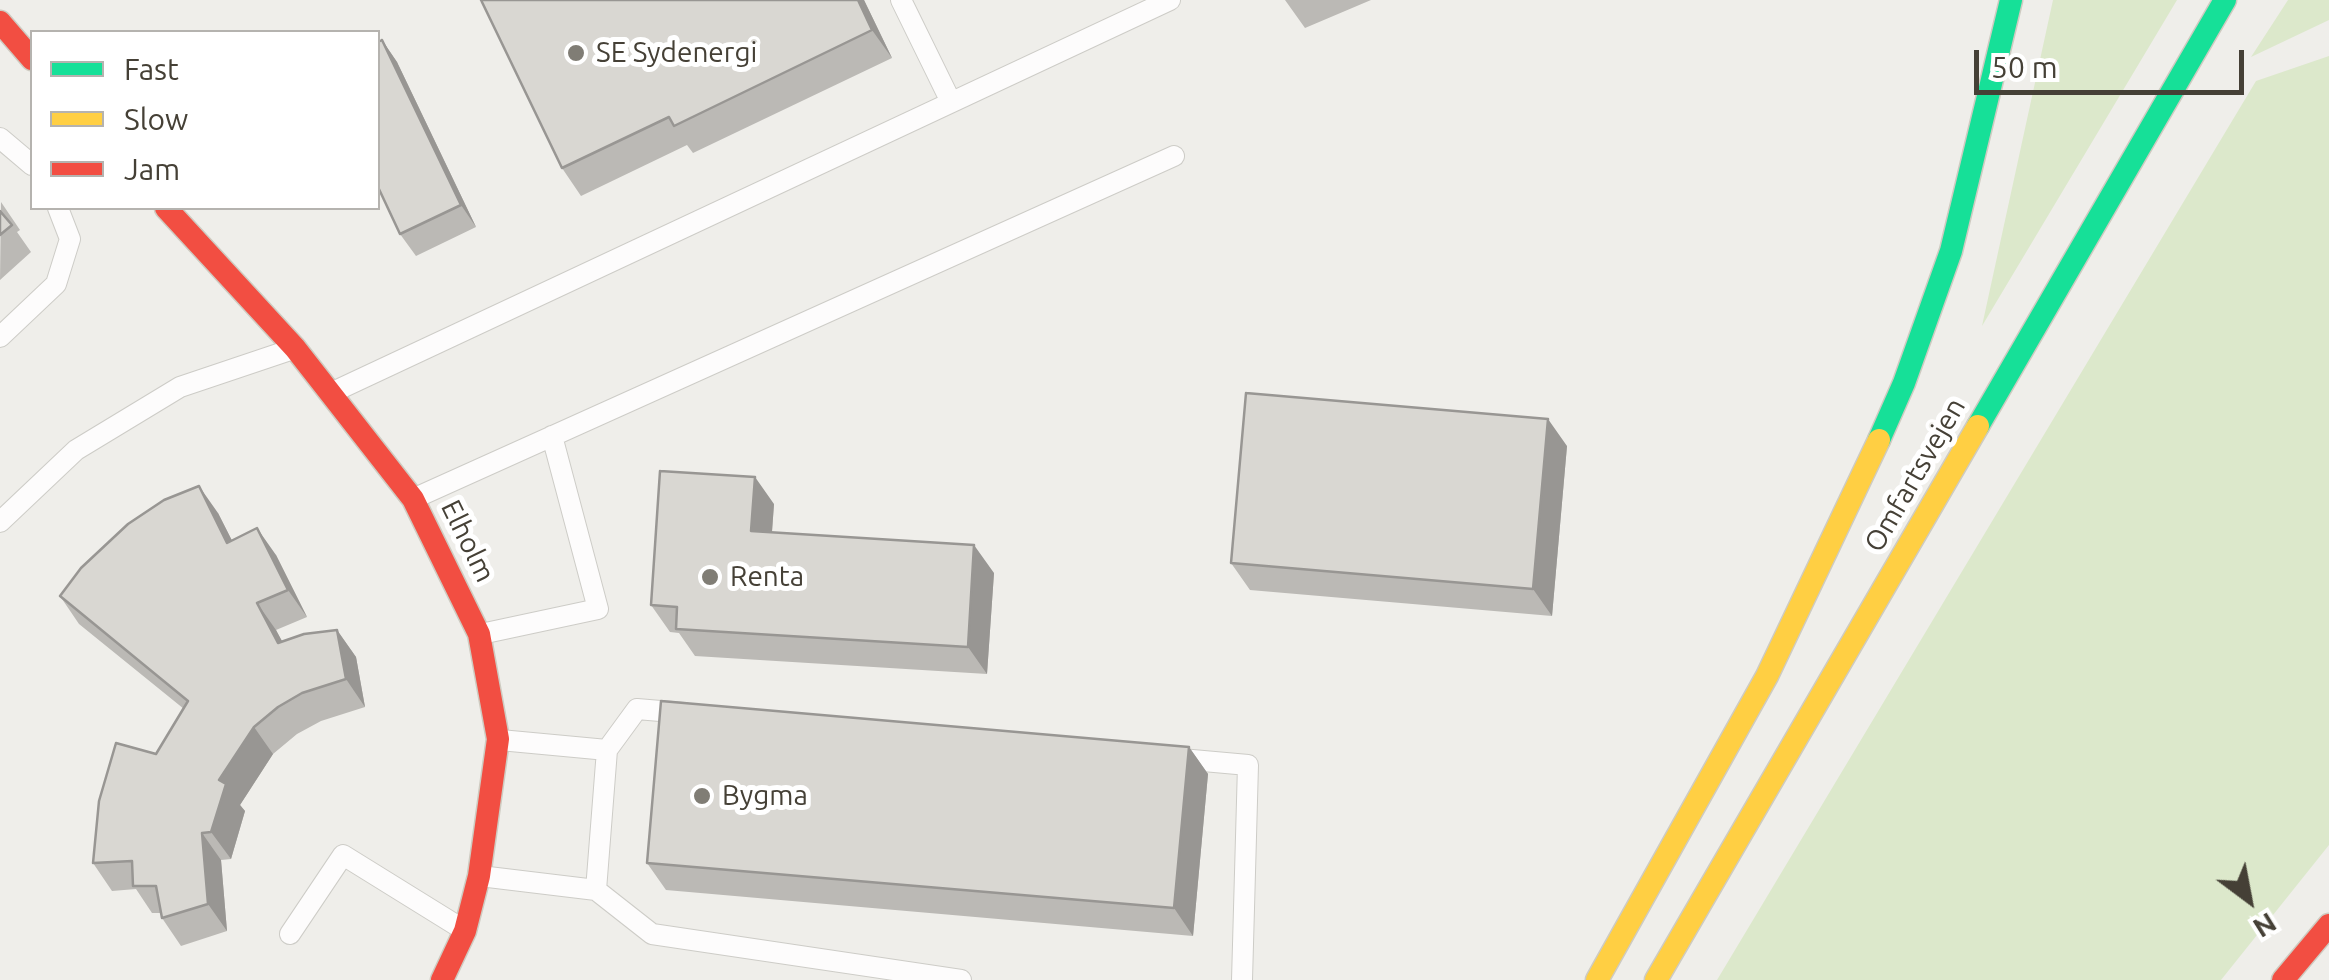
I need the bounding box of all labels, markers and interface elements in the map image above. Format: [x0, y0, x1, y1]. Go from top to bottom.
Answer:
legend [30, 30, 380, 210]
scale bar [1979, 30, 2249, 92]
place label: SE Sydenergi [596, 36, 757, 70]
marker: SE Sydenergi [565, 42, 587, 64]
text: 50 m [1991, 50, 2058, 84]
text: Fast [124, 52, 179, 86]
text: Slow [124, 102, 188, 136]
text: Jam [124, 152, 180, 186]
street label: Omfartsvejen [1857, 392, 1973, 558]
street label: Elholm [434, 495, 502, 587]
place label: Renta [730, 560, 804, 594]
marker: Renta [699, 566, 721, 588]
place label: Bygma [722, 779, 808, 813]
marker: Bygma [691, 785, 713, 807]
north arrow [2199, 850, 2299, 950]
text: N [2248, 907, 2282, 945]

